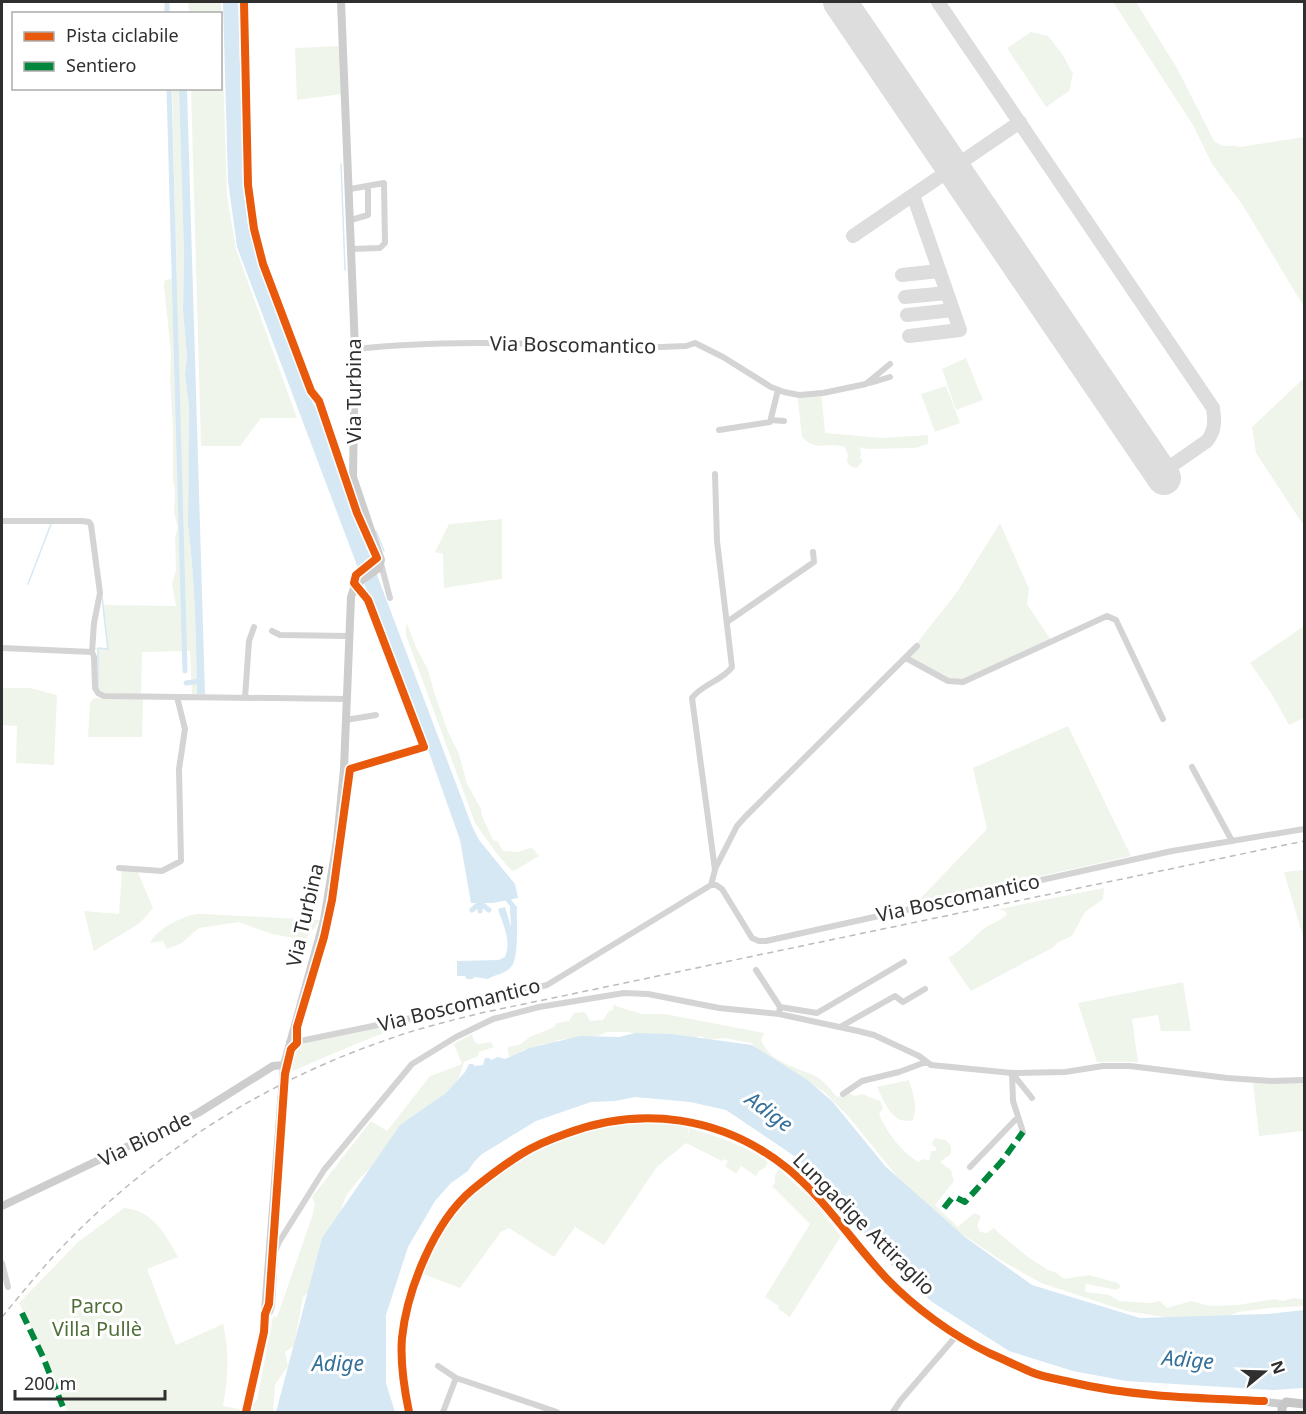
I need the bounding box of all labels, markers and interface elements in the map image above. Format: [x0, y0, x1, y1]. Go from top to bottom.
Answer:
legend [12, 12, 222, 90]
text: Pista ciclabile [66, 23, 179, 47]
text: Sentiero [66, 53, 136, 77]
street label: Via Boscomantico [490, 330, 656, 359]
street label: Via Turbina [340, 338, 367, 444]
street label: Via Turbina [280, 861, 330, 969]
street label: Via Boscomantico [874, 867, 1042, 928]
street label: Via Boscomantico [375, 971, 543, 1038]
water label: Adige [739, 1083, 799, 1138]
street label: Via Bionde [94, 1105, 196, 1173]
street label: Lungadige Attiraglio [787, 1147, 941, 1301]
park label: Parco Villa Pullè [52, 1292, 142, 1342]
north arrow [1234, 1342, 1294, 1402]
water label: Adige [1159, 1343, 1215, 1375]
water label: Adige [310, 1349, 364, 1377]
text: N [1266, 1357, 1291, 1377]
scale bar [15, 1363, 165, 1401]
text: 200 m [24, 1371, 76, 1395]

